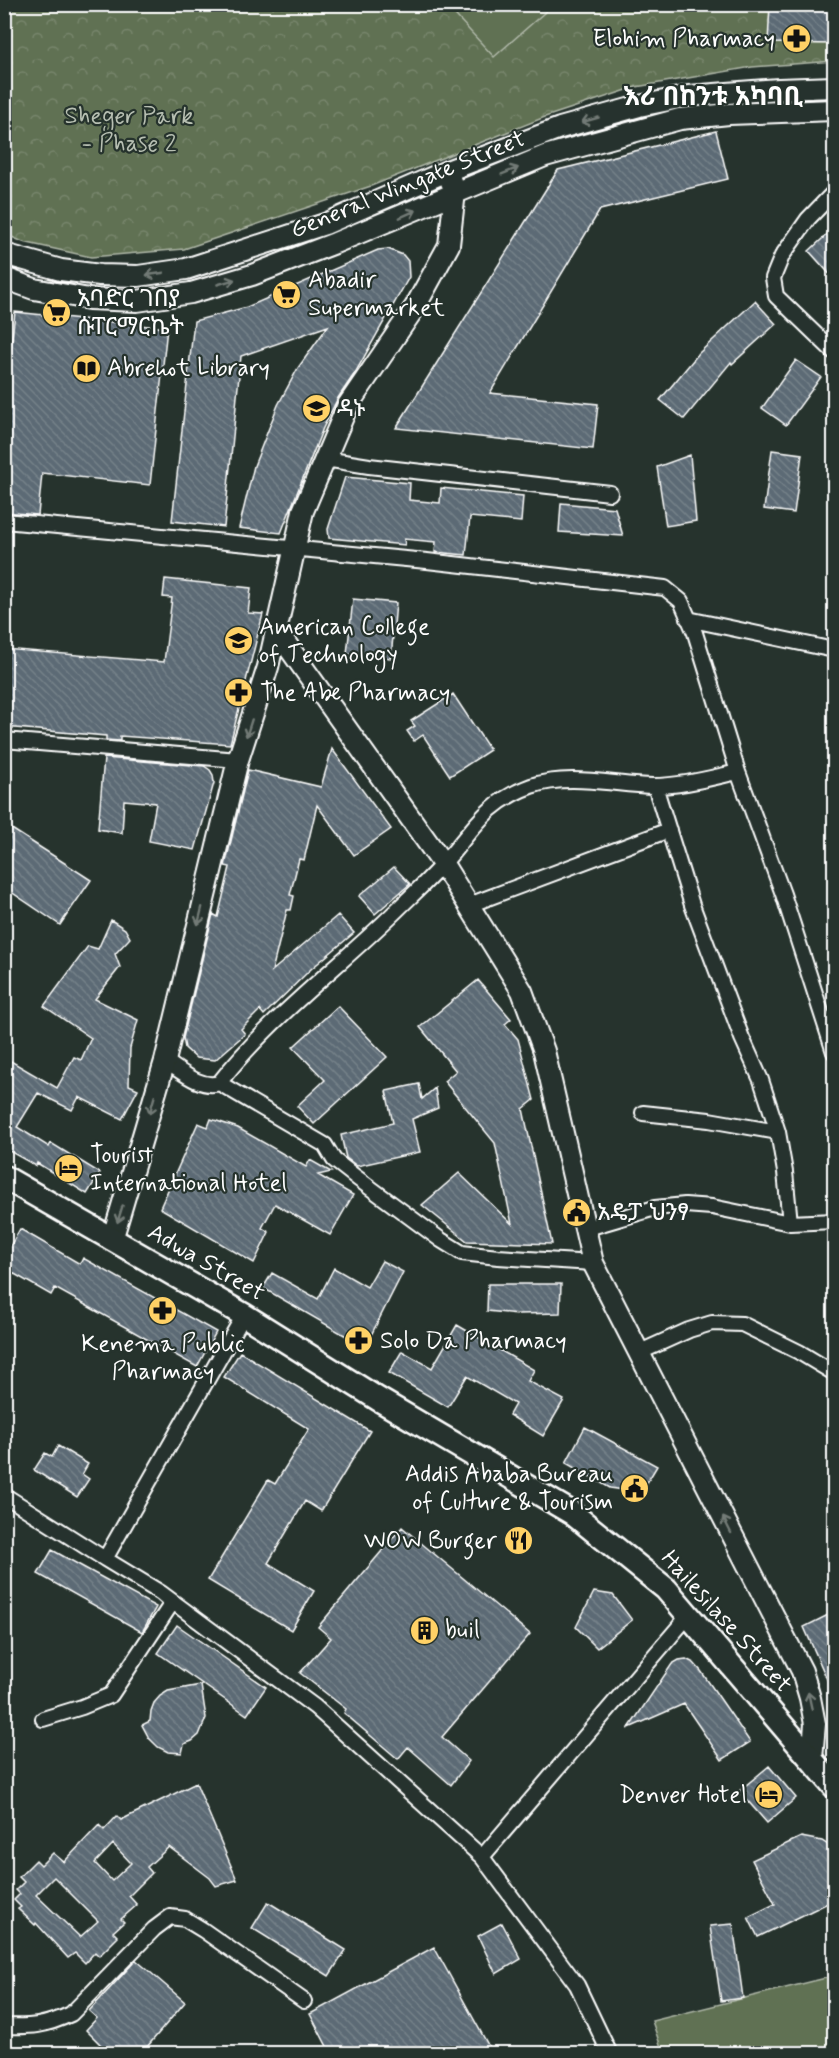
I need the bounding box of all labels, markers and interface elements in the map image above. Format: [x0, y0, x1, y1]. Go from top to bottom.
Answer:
pharmacy icon: Elohim Pharmacy [780, 23, 812, 55]
place label: Elohim Pharmacy [593, 24, 775, 55]
district label: እሪ በከንቱ አካባቢ [623, 81, 803, 115]
park label: Sheger Park - Phase 2 [65, 101, 193, 160]
one-way arrow [581, 115, 600, 126]
street label: General Wingate Street [286, 124, 530, 246]
one-way arrow [500, 165, 519, 176]
one-way arrow [399, 207, 417, 219]
place label: Abadir Supermarket [308, 265, 445, 324]
one-way arrow [145, 268, 165, 279]
one-way arrow [216, 276, 235, 288]
supermarket icon: Abadir Supermarket [271, 278, 303, 310]
place label: አባድር ገበያ ሱፐርማርኬት [77, 284, 185, 343]
supermarket icon: አባድር ገበያ ሱፐርማርኬት [40, 297, 72, 329]
library icon: Abrehot Library [70, 352, 102, 384]
place label: Abrehot Library [107, 353, 270, 384]
school or university icon: ዳኑ [300, 393, 332, 425]
place label: ዳኑ [337, 394, 366, 425]
place label: American College of Technology [259, 612, 430, 673]
school or university icon: American College of Technology [222, 625, 254, 657]
pharmacy icon: The Abe Pharmacy [223, 677, 255, 709]
place label: The Abe Pharmacy [260, 678, 450, 709]
one-way arrow [242, 718, 253, 737]
one-way arrow [193, 907, 205, 926]
one-way arrow [146, 1096, 157, 1115]
place label: Tourist International Hotel [90, 1140, 287, 1199]
hotel icon: Tourist International Hotel [53, 1153, 85, 1185]
public building icon: አዴፓ ህንፃ [560, 1197, 592, 1229]
place label: አዴፓ ህንፃ [597, 1198, 689, 1229]
one-way arrow [114, 1204, 125, 1223]
street label: Adwa Street [142, 1217, 270, 1309]
pharmacy icon: Kenema Public Pharmacy [147, 1295, 179, 1327]
pharmacy icon: Solo Da Pharmacy [343, 1325, 375, 1357]
place label: Solo Da Pharmacy [380, 1326, 567, 1357]
place label: Kenema Public Pharmacy [81, 1329, 245, 1388]
place label: Addis Ababa Bureau of Culture & Tourism [405, 1459, 613, 1518]
public building icon: Addis Ababa Bureau of Culture & Tourism [618, 1472, 650, 1504]
one-way arrow [721, 1517, 732, 1535]
restaurant icon: WOW Burger [502, 1525, 534, 1557]
place label: WOW Burger [364, 1526, 498, 1560]
street label: Hailesilase Street [654, 1544, 798, 1700]
building icon: buil [408, 1614, 440, 1646]
place label: buil [445, 1615, 480, 1646]
one-way arrow [804, 1692, 816, 1711]
hotel icon: Denver Hotel [752, 1779, 784, 1811]
place label: Denver Hotel [619, 1780, 747, 1811]

